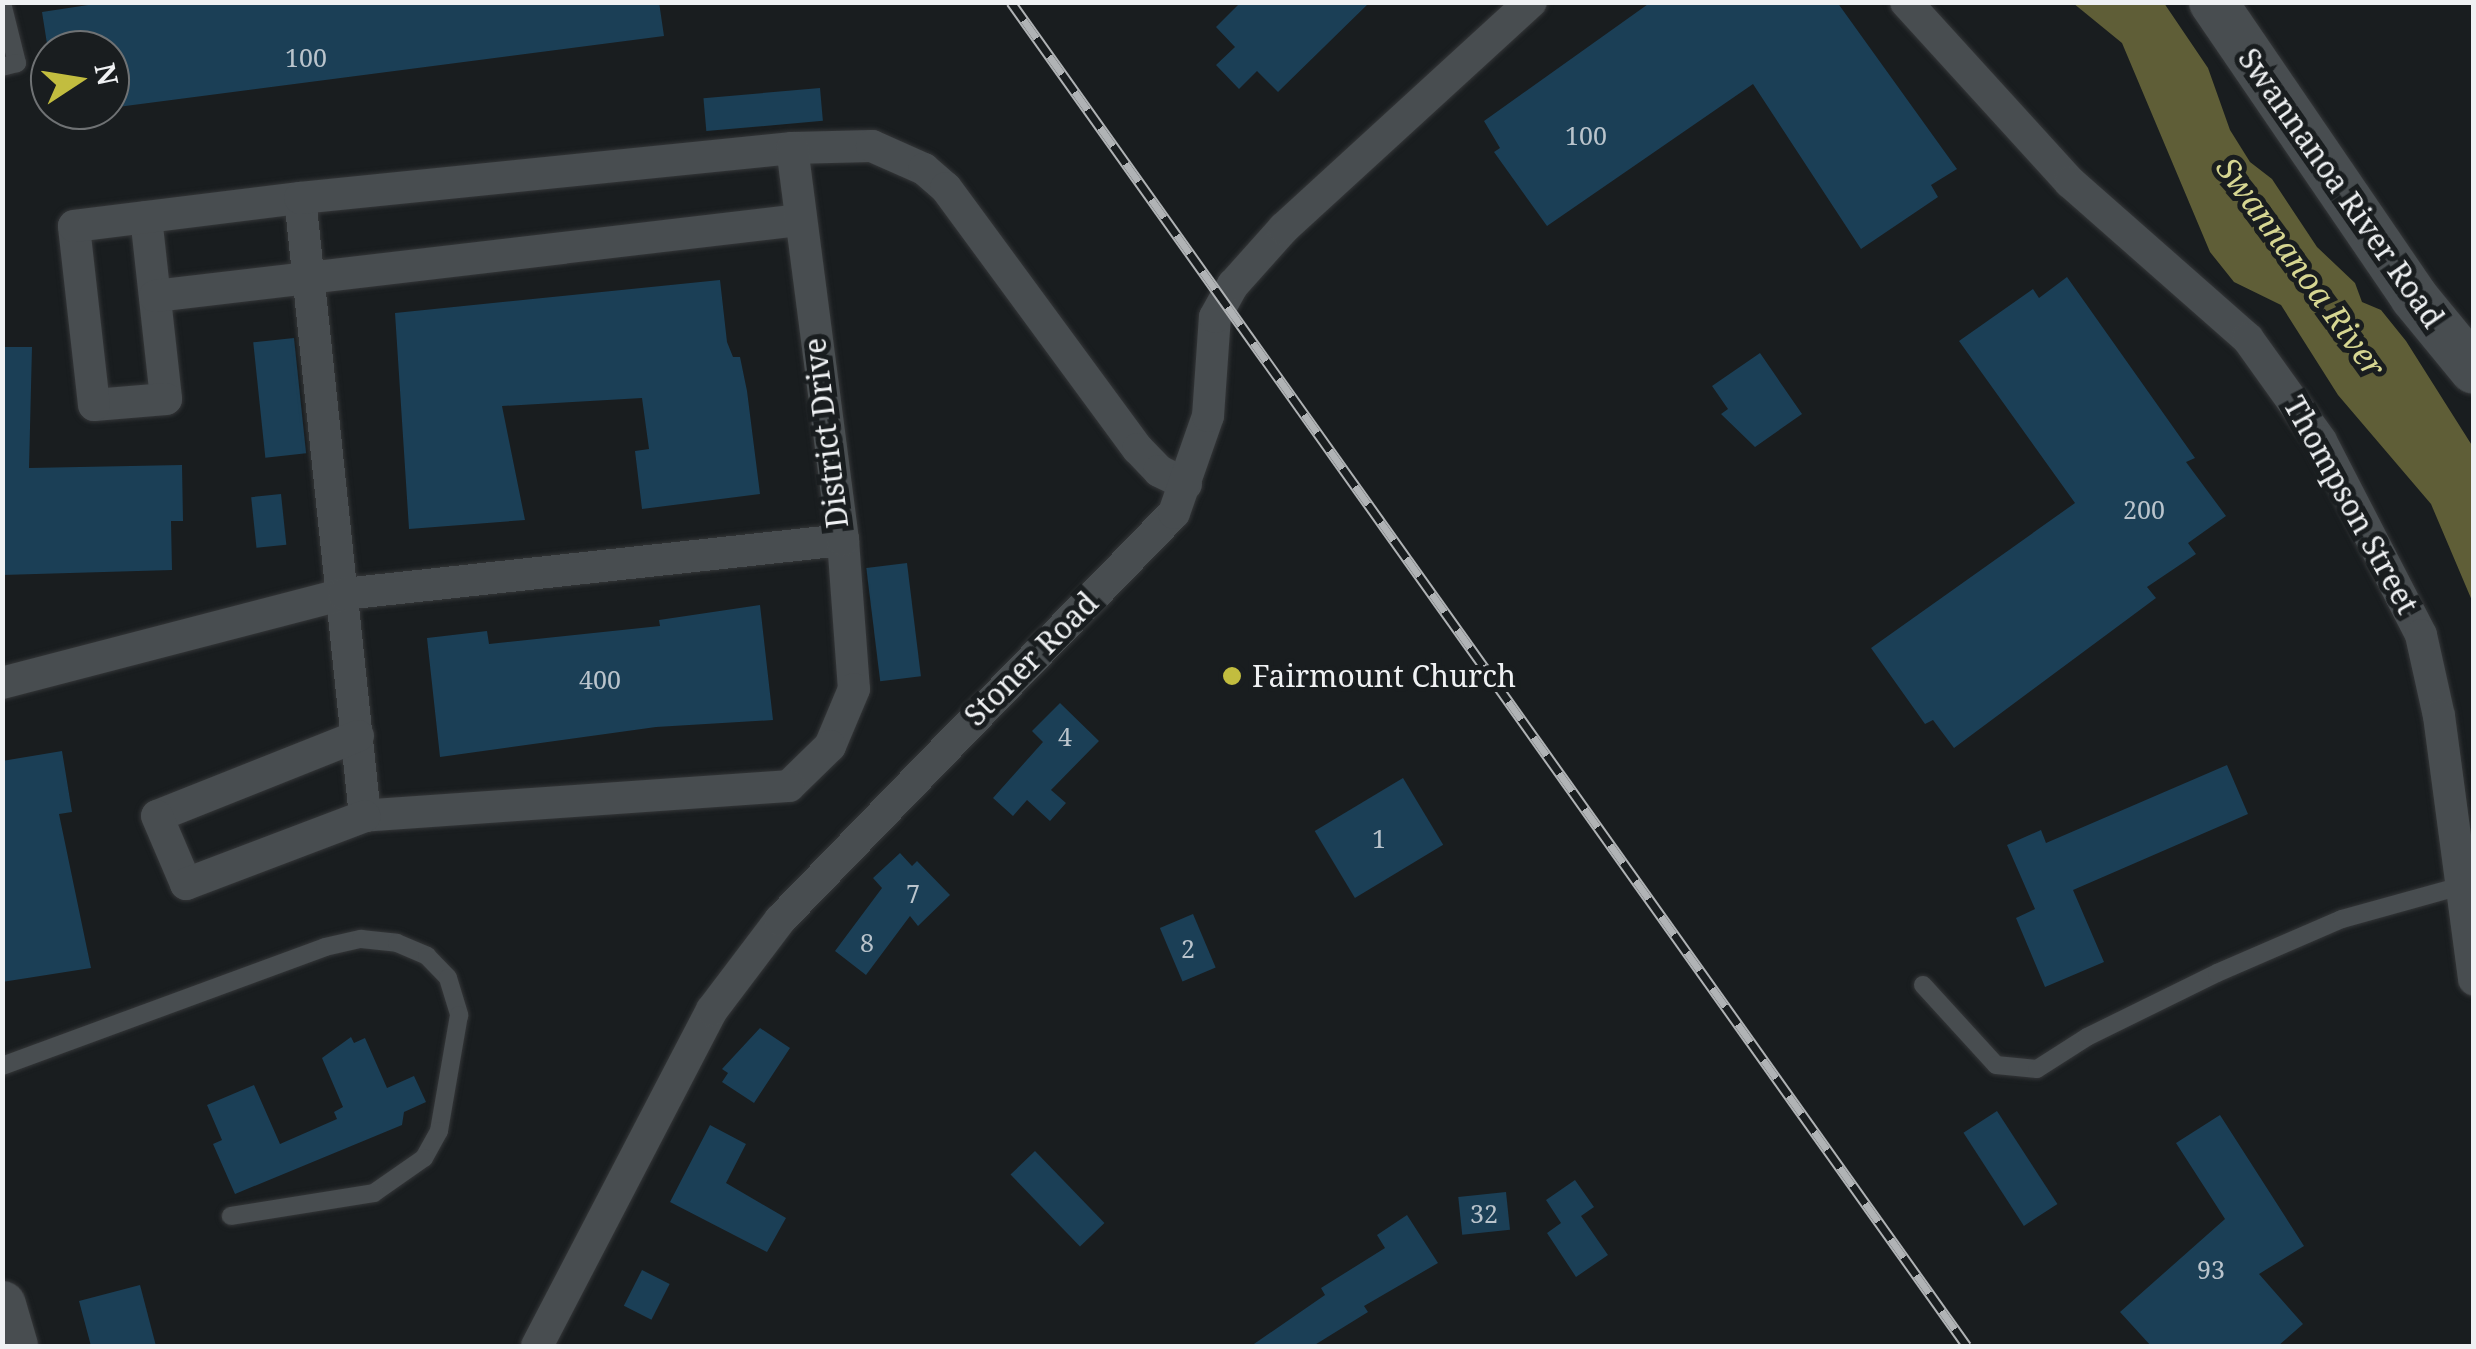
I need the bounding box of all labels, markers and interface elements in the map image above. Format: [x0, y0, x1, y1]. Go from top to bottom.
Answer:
north arrow [30, 30, 130, 130]
street label: Swannanoa River Road [2231, 41, 2451, 335]
house number: 100 [285, 42, 327, 72]
text: N [87, 59, 128, 89]
house number: 100 [1565, 120, 1607, 150]
water label: Swannanoa River [2208, 150, 2394, 384]
street label: District Drive [796, 336, 856, 530]
street label: Thompson Street [2276, 390, 2426, 620]
house number: 200 [2123, 494, 2165, 524]
street label: Stoner Road [957, 585, 1105, 733]
place label: Fairmount Church [1252, 658, 1516, 694]
house number: 400 [579, 664, 621, 694]
marker: Fairmount Church [1221, 665, 1243, 687]
house number: 4 [1058, 721, 1072, 751]
house number: 1 [1372, 823, 1386, 853]
house number: 7 [906, 878, 920, 908]
house number: 8 [860, 927, 874, 957]
house number: 2 [1181, 933, 1195, 963]
house number: 32 [1470, 1198, 1498, 1228]
house number: 93 [2197, 1254, 2225, 1284]

